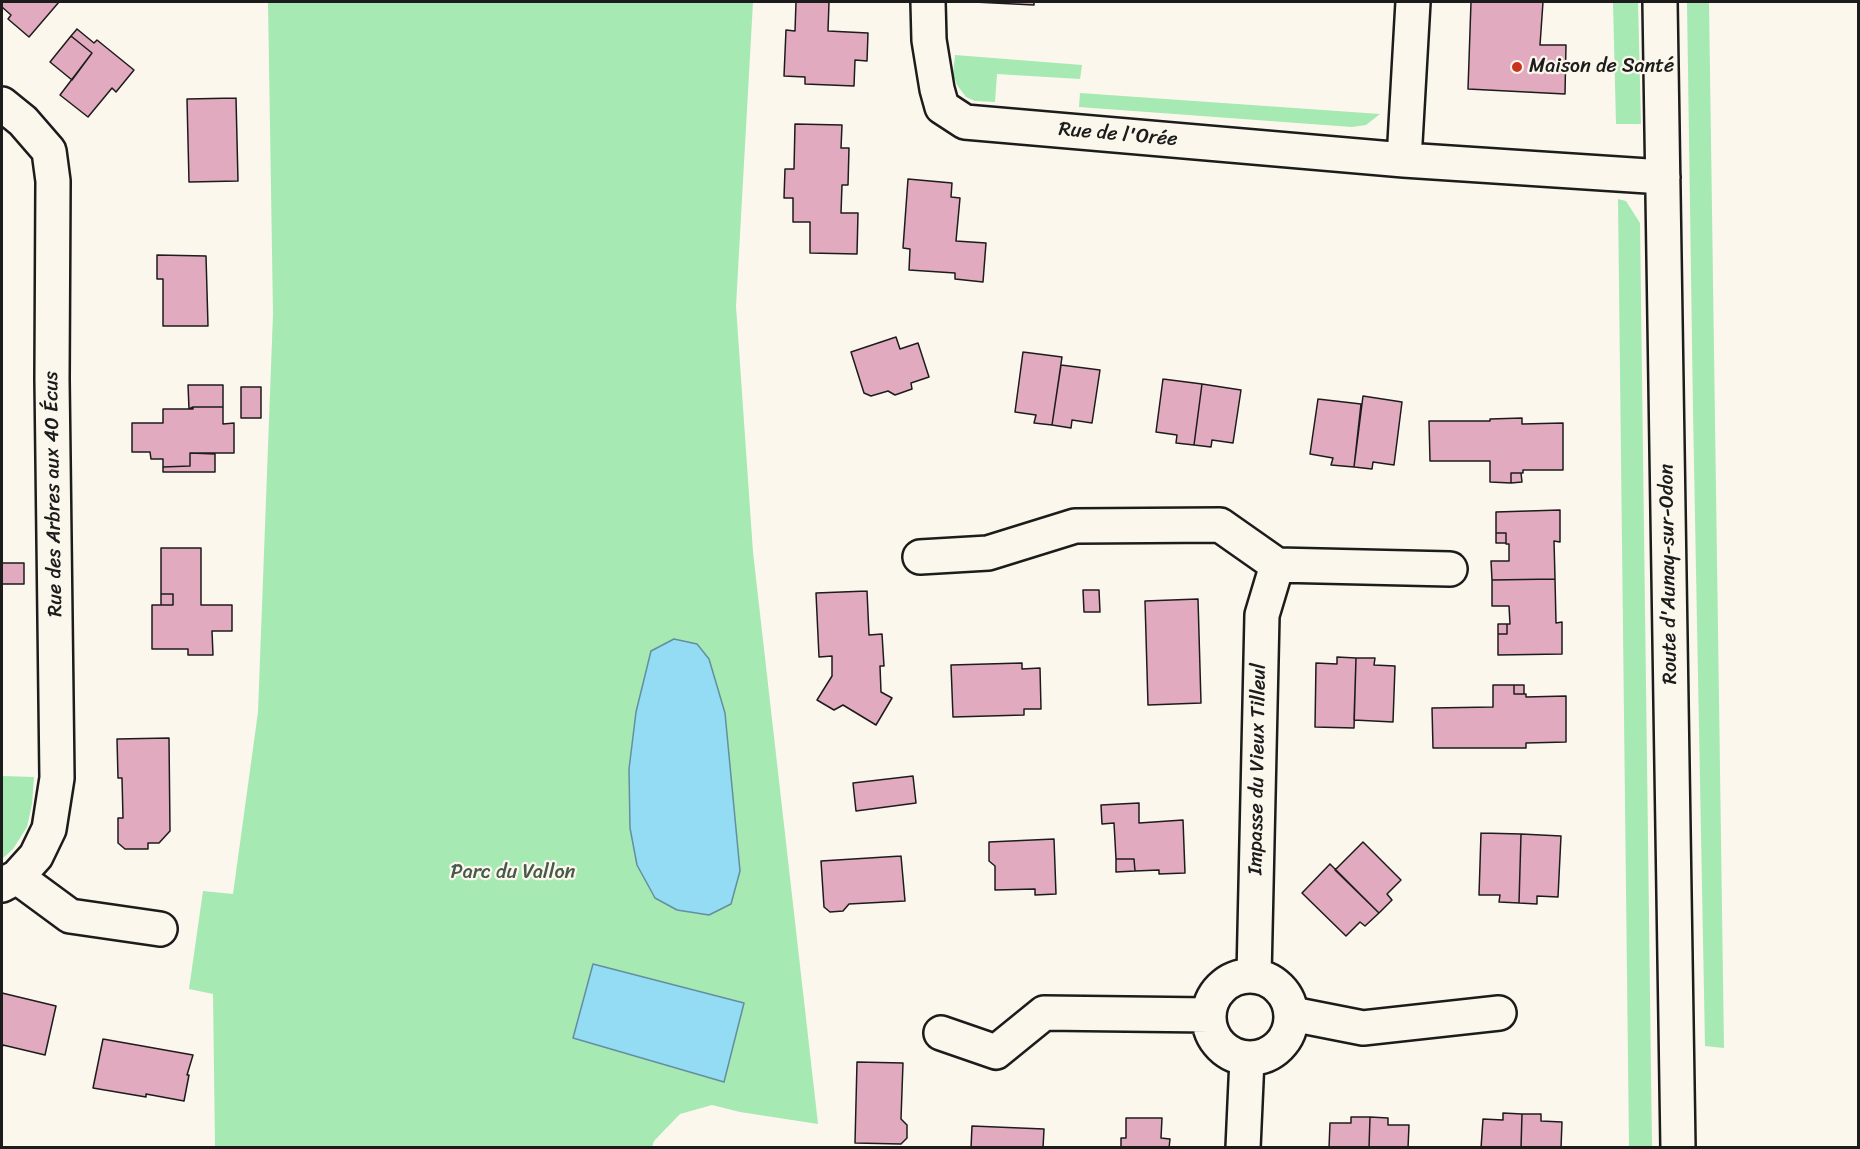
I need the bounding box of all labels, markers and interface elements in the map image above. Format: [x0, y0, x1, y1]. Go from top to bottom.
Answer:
place label: Maison de Santé [1529, 55, 1674, 79]
marker: Maison de Santé [1510, 60, 1524, 74]
street label: Rue de l'Orée [1058, 118, 1178, 152]
street label: Rue des Arbres aux 40 Écus [40, 371, 68, 617]
street label: Route d'Aunay-sur-Odon [1655, 463, 1683, 685]
street label: Impasse du Vieux Tilleul [1244, 663, 1272, 875]
park label: Parc du Vallon [451, 861, 575, 885]

